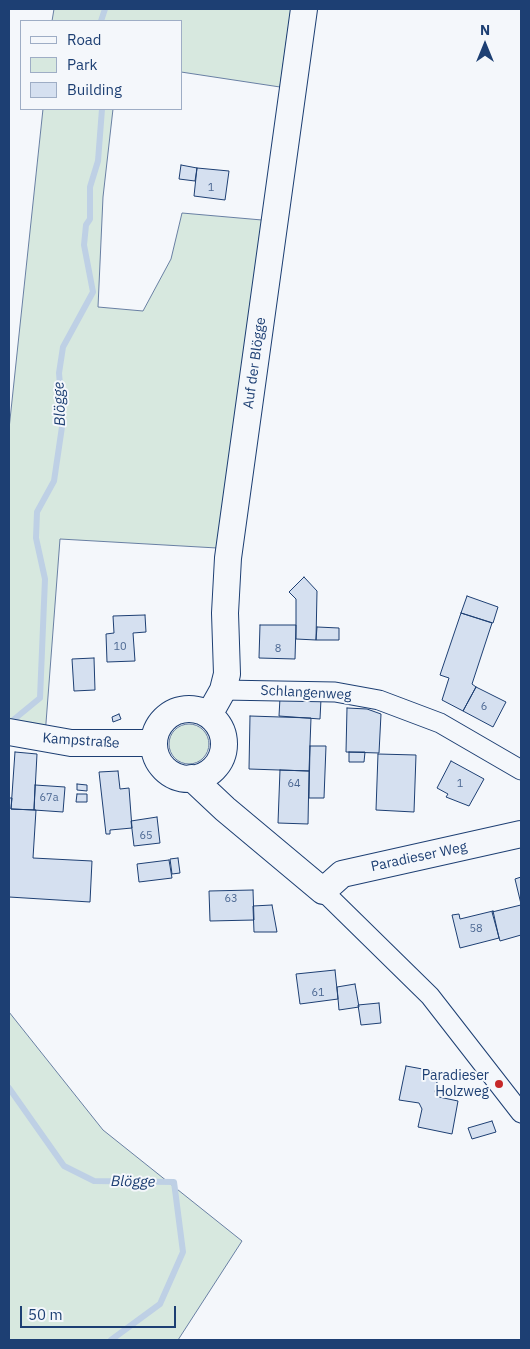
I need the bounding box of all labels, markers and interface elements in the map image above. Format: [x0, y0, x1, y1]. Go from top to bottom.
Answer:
legend [20, 20, 182, 110]
north arrow [460, 20, 510, 70]
text: N [480, 21, 490, 39]
text: Road [67, 30, 102, 49]
text: Park [67, 55, 97, 74]
text: Building [67, 80, 122, 99]
house number: 1 [208, 181, 214, 195]
street label: Auf der Blögge [240, 316, 270, 410]
water label: Blögge [50, 381, 70, 427]
house number: 10 [113, 640, 127, 654]
house number: 8 [275, 642, 281, 656]
street label: Schlangenweg [260, 682, 352, 704]
house number: 6 [481, 700, 487, 714]
street label: Kampstraße [42, 730, 120, 752]
house number: 64 [287, 777, 301, 791]
house number: 1 [457, 777, 463, 791]
house number: 67a [39, 791, 59, 805]
house number: 65 [139, 829, 153, 843]
street label: Paradieser Weg [369, 839, 469, 875]
house number: 63 [224, 892, 238, 906]
house number: 58 [469, 922, 483, 936]
house number: 61 [311, 986, 325, 1000]
place label: Paradieser Holzweg [422, 1068, 489, 1100]
marker: Paradieser Holzweg [493, 1078, 505, 1090]
water label: Blögge [111, 1173, 155, 1191]
scale bar [22, 1296, 179, 1328]
text: 50 m [28, 1305, 63, 1324]

